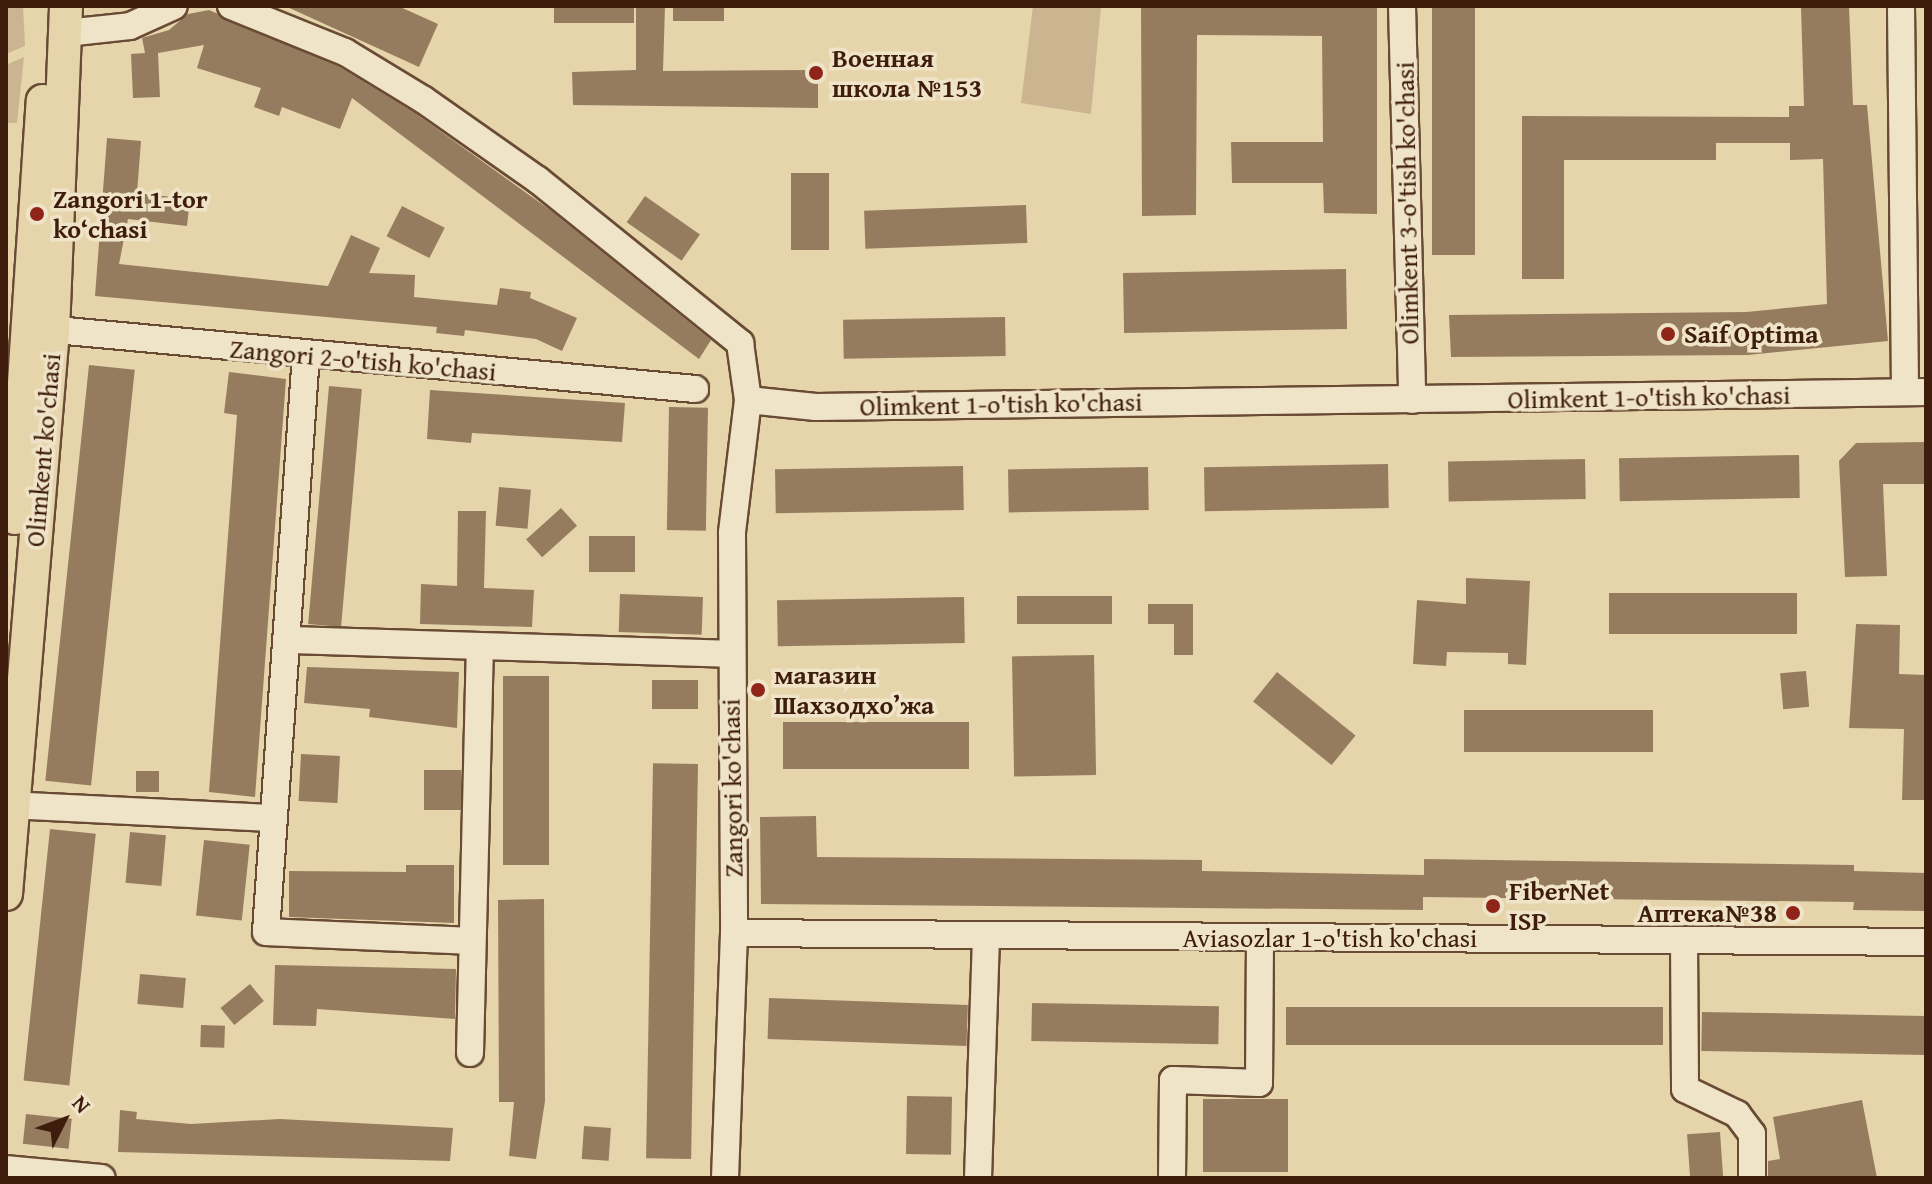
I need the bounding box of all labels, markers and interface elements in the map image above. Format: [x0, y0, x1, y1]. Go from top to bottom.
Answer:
place label: Военная школа №153 [832, 42, 982, 104]
street label: Olimkent 3-o'tish ko'chasi [1389, 61, 1425, 345]
marker: Военная школа №153 [807, 64, 825, 82]
place label: Zangori 1-tor ko‘chasi [53, 183, 208, 244]
marker: Zangori 1-tor ko‘chasi [28, 205, 46, 223]
place label: Saif Optima [1684, 318, 1819, 350]
marker: Saif Optima [1659, 325, 1677, 343]
street label: Zangori 2-o'tish ko'chasi [228, 333, 498, 387]
street label: Olimkent ko'chasi [19, 352, 67, 548]
street label: Olimkent 1-o'tish ko'chasi [1507, 379, 1791, 415]
street label: Olimkent 1-o'tish ko'chasi [859, 386, 1143, 422]
place label: магазин Шахзодхо’жа [774, 659, 934, 720]
marker: магазин Шахзодхо’жа [749, 681, 767, 699]
street label: Zangori ko'chasi [715, 698, 749, 878]
place label: FiberNet ISP [1509, 875, 1609, 936]
marker: FiberNet ISP [1484, 897, 1502, 915]
place label: Аптека№38 [1638, 897, 1777, 929]
marker: Аптека№38 [1784, 904, 1802, 922]
street label: Aviasozlar 1-o'tish ko'chasi [1183, 922, 1477, 954]
north arrow [24, 1080, 104, 1160]
text: N [65, 1088, 99, 1120]

